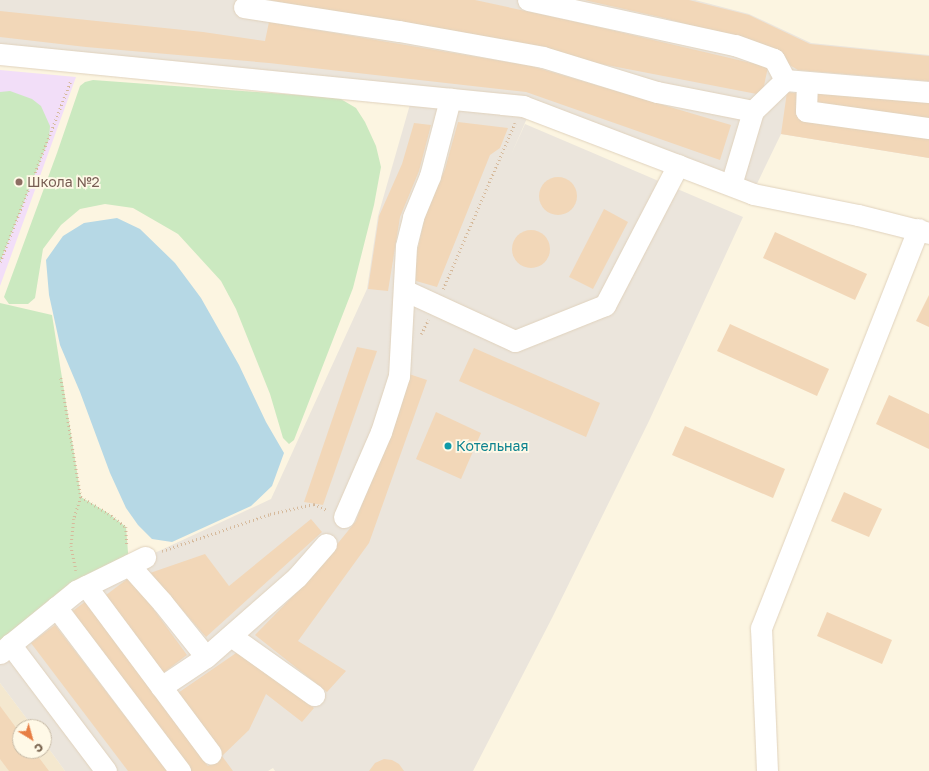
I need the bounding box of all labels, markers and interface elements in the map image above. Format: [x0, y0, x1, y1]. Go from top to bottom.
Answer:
place label: Школа №2 [27, 174, 100, 190]
marker: Школа №2 [14, 177, 24, 187]
place label: Котельная [456, 438, 528, 454]
marker: Котельная [443, 441, 453, 451]
north arrow [12, 719, 52, 759]
text: С [32, 741, 46, 756]

